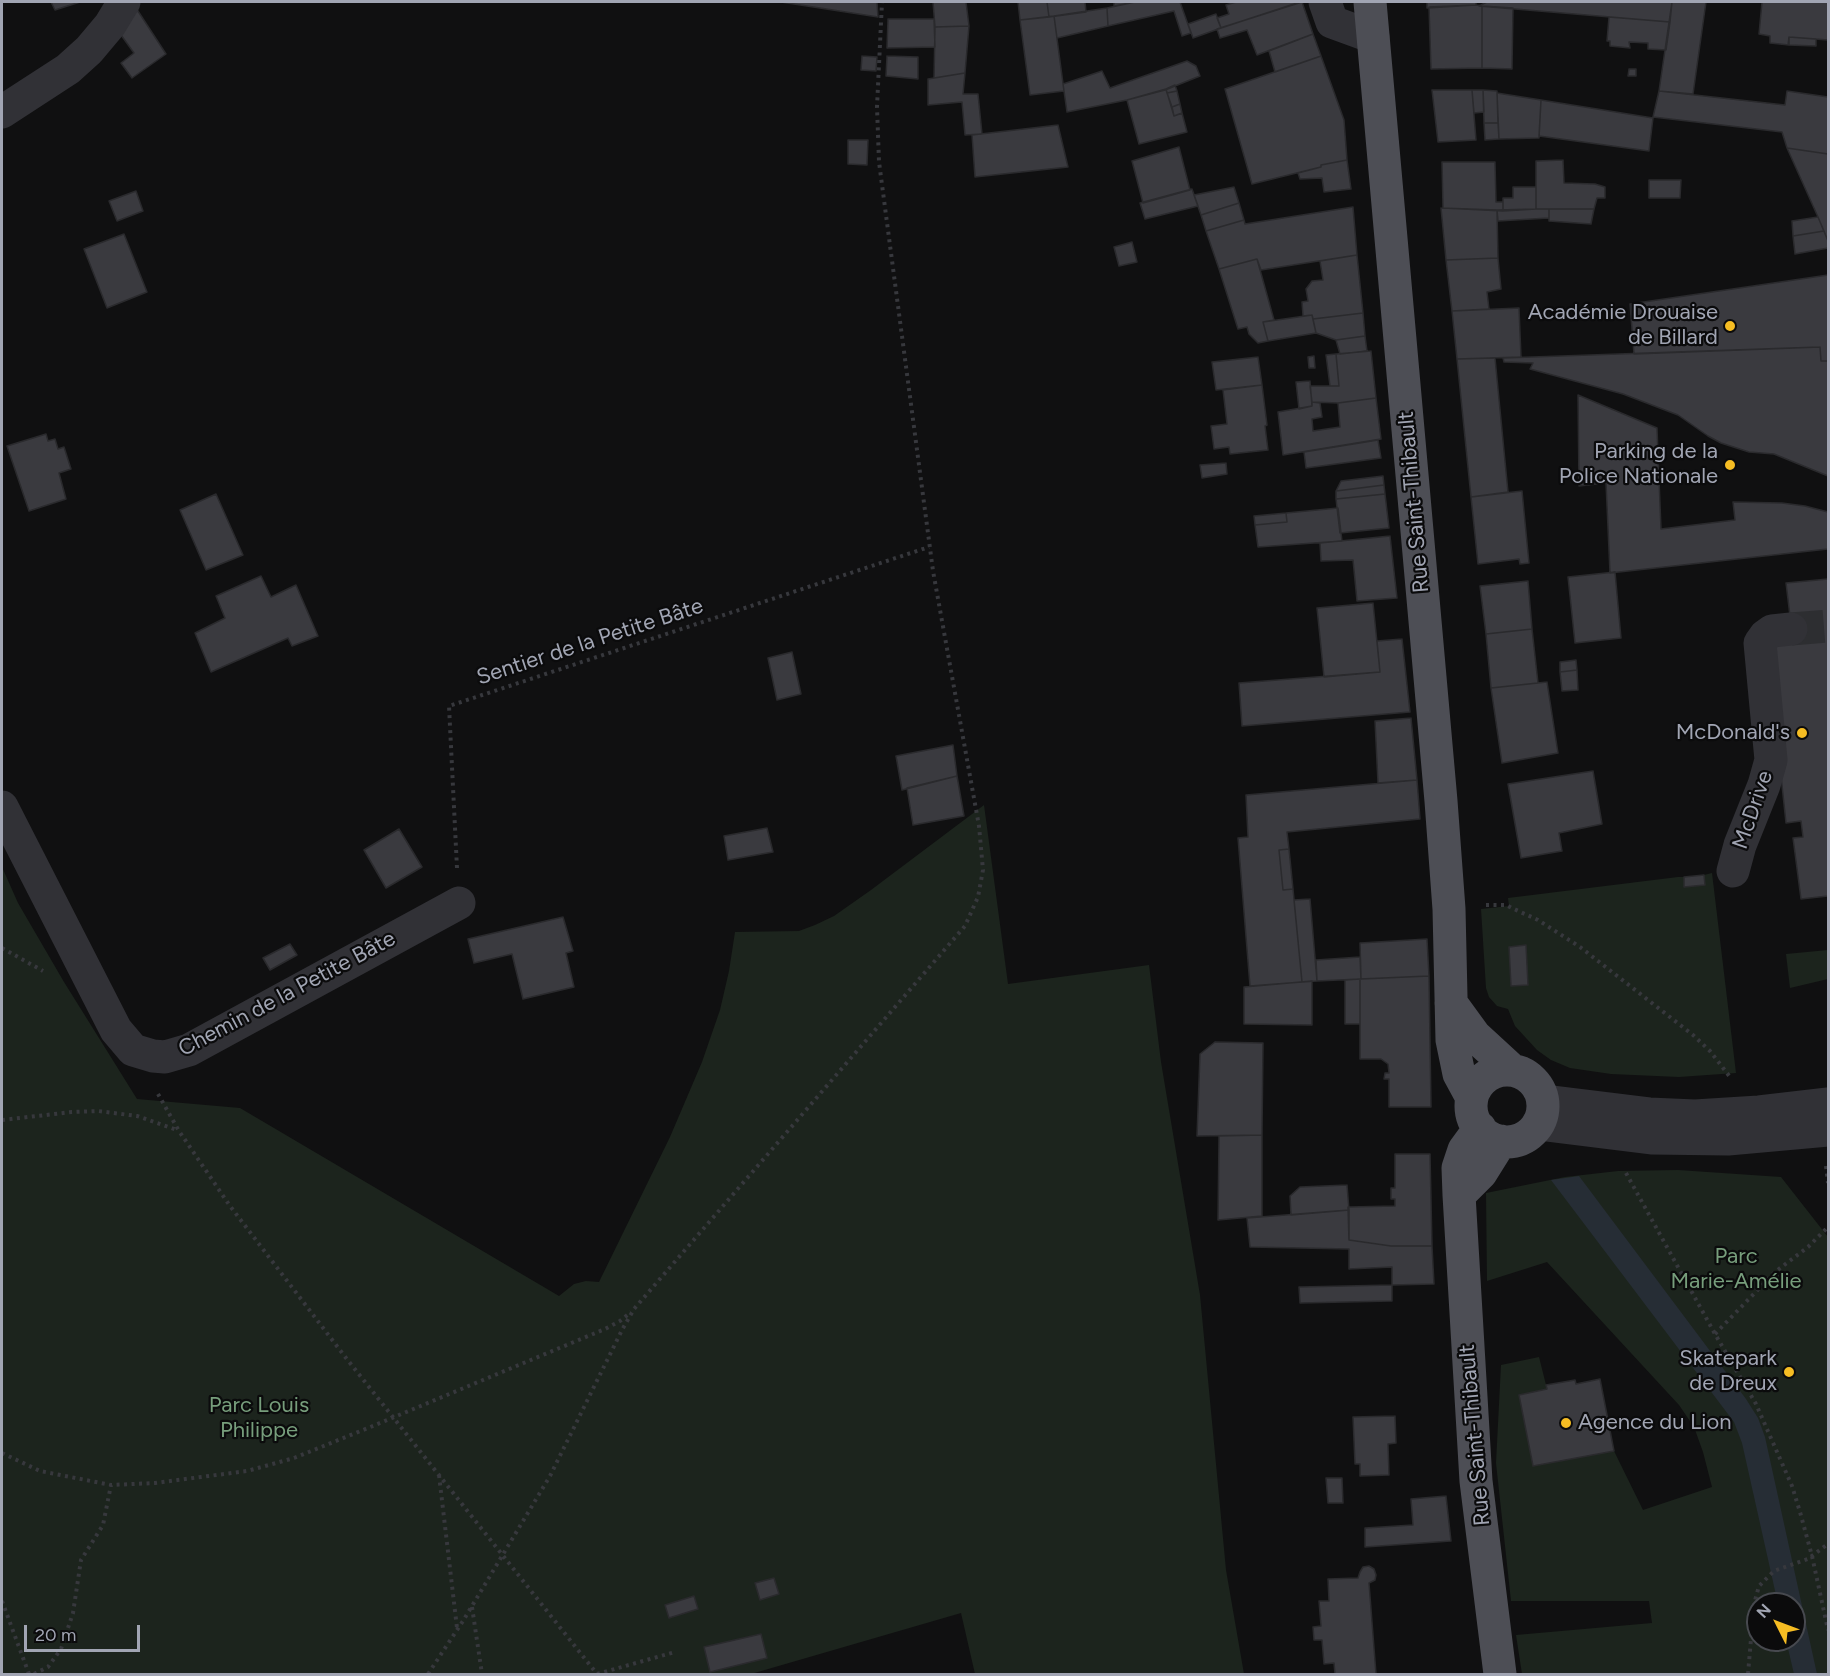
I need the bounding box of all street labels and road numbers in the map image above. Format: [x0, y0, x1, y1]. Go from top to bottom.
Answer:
street label: Rue Saint-Thibault [1393, 410, 1435, 594]
street label: Sentier de la Petite Bâte [473, 593, 707, 691]
street label: McDrive [1727, 767, 1779, 853]
street label: Chemin de la Petite Bâte [174, 926, 400, 1062]
street label: Rue Saint-Thibault [1454, 1343, 1496, 1527]

